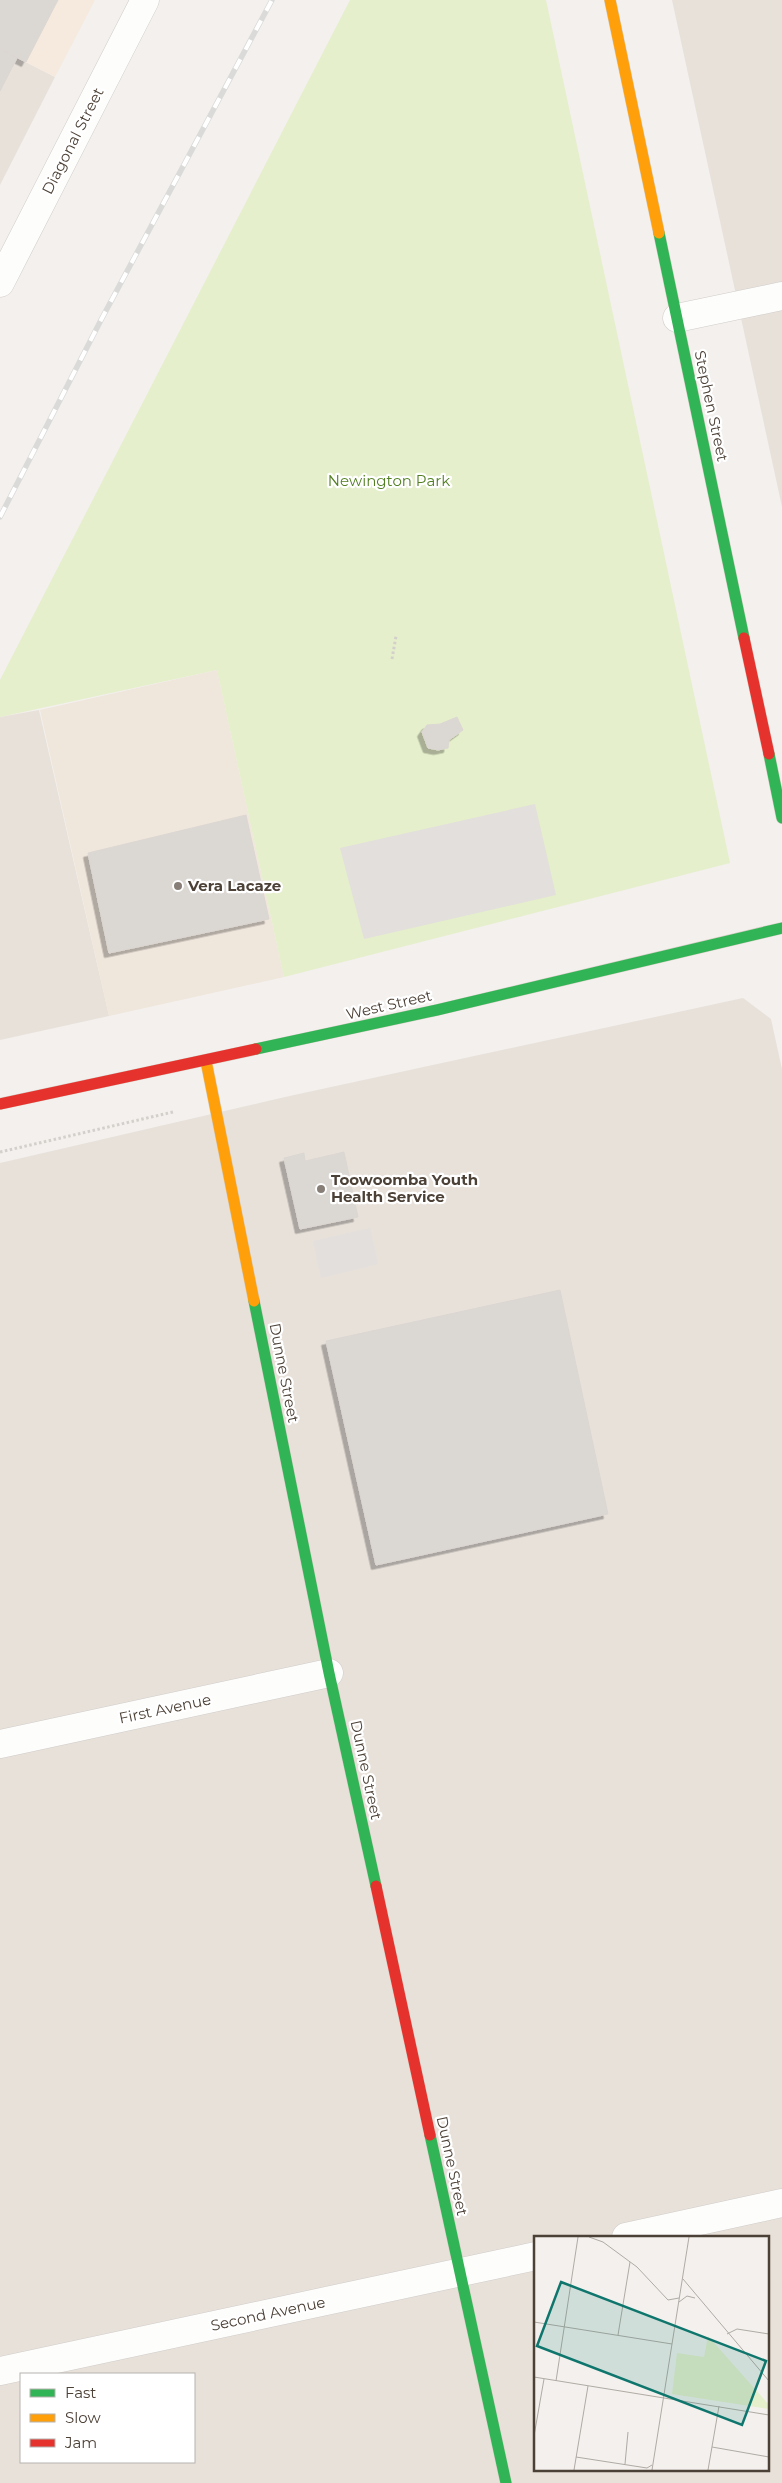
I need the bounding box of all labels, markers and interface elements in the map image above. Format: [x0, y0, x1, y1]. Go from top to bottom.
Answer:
street label: Diagonal Street [37, 84, 108, 197]
street label: Stephen Street [690, 349, 733, 463]
park label: Newington Park [328, 471, 450, 490]
place label: Vera Lacaze [187, 876, 281, 895]
marker: Vera Lacaze [172, 880, 184, 892]
street label: West Street [344, 985, 434, 1024]
place label: Toowoomba Youth Health Service [331, 1170, 478, 1206]
marker: Toowoomba Youth Health Service [315, 1183, 327, 1195]
street label: Dunne Street [266, 1321, 303, 1424]
street label: First Avenue [117, 1690, 213, 1728]
street label: Dunne Street [347, 1718, 386, 1821]
street label: Dunne Street [433, 2114, 472, 2217]
inset map [534, 2236, 770, 2470]
street label: Second Avenue [209, 2292, 327, 2335]
legend [20, 2373, 195, 2463]
text: Fast [65, 2383, 96, 2402]
text: Slow [65, 2408, 101, 2427]
text: Jam [64, 2433, 97, 2452]

